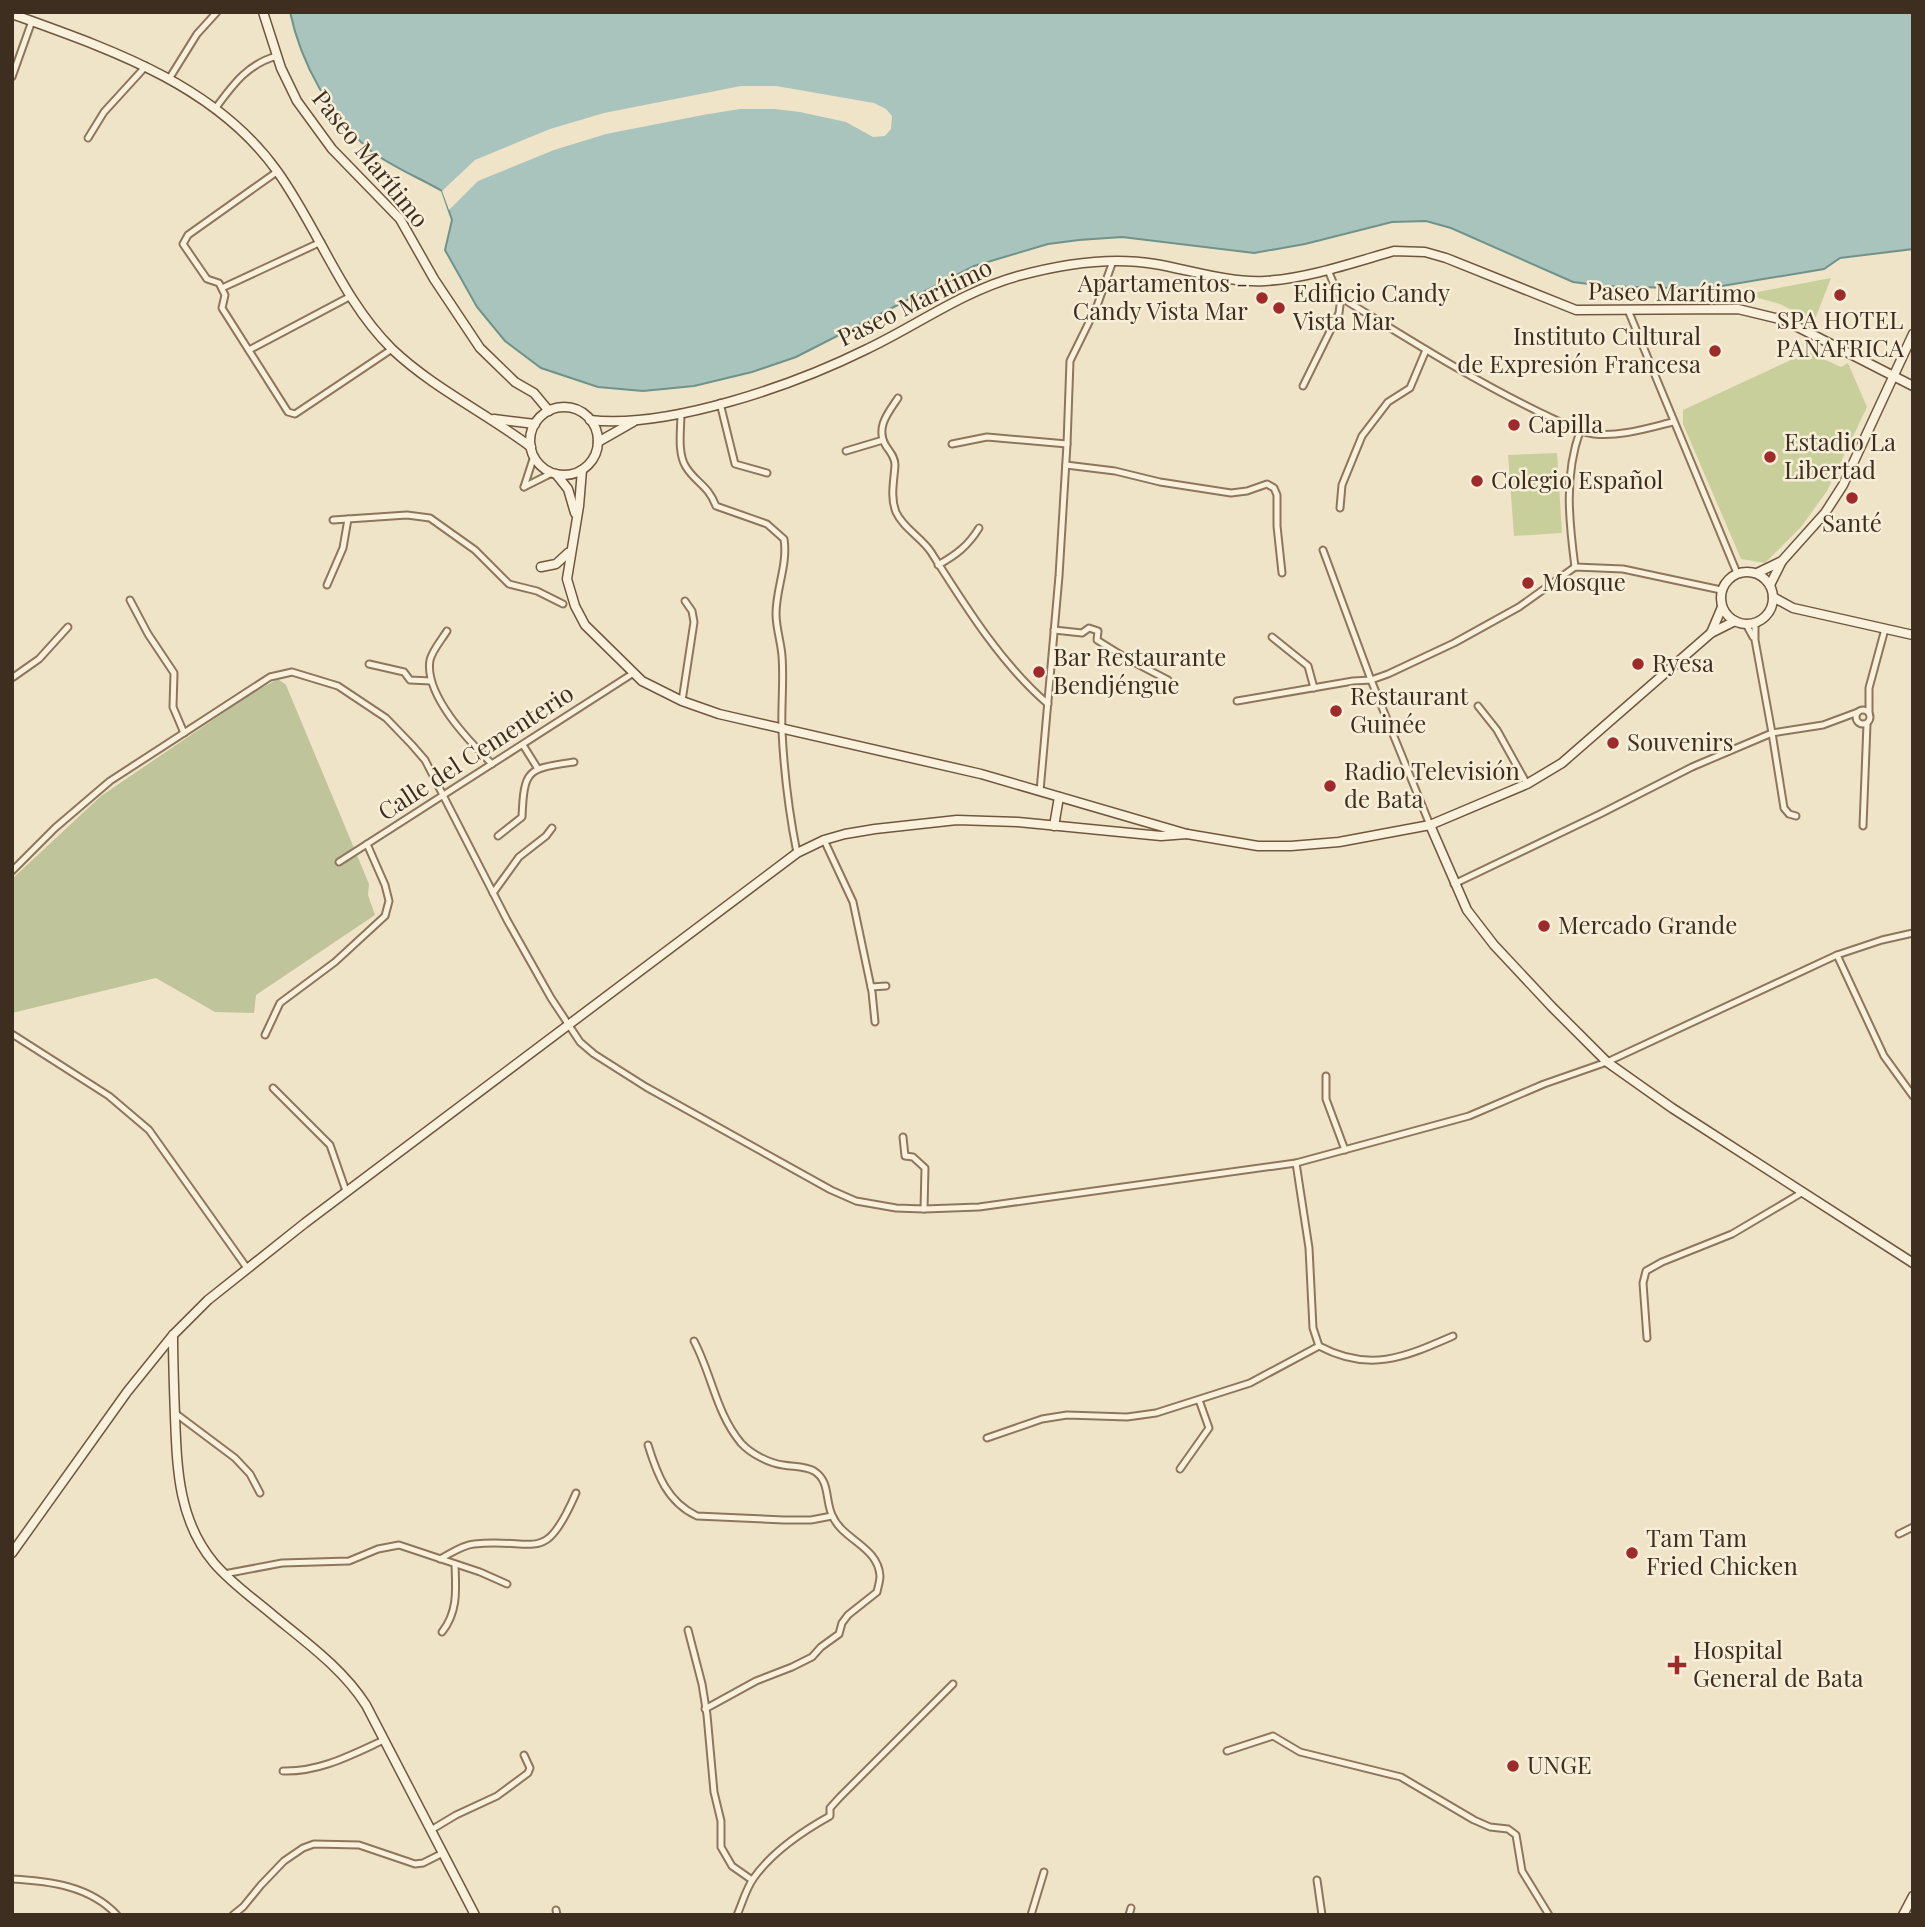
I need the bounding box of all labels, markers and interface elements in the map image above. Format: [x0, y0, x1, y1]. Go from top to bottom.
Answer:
street label: Paseo Marítimo [306, 82, 437, 233]
street label: Paseo Marítimo [831, 250, 997, 352]
place label: Apartamentos - Candy Vista Mar [1073, 266, 1248, 326]
street label: Paseo Marítimo [1588, 274, 1756, 308]
place label: Edificio Candy Vista Mar [1292, 276, 1450, 336]
marker: SPA HOTEL PANAFRICA [1832, 287, 1848, 303]
marker: Apartamentos - Candy Vista Mar [1254, 290, 1270, 306]
marker: Edificio Candy Vista Mar [1271, 300, 1287, 316]
place label: SPA HOTEL PANAFRICA [1776, 303, 1905, 363]
place label: Instituto Cultural de Expresión Francesa [1457, 319, 1701, 379]
marker: Instituto Cultural de Expresión Francesa [1707, 343, 1723, 359]
place label: Capilla [1528, 407, 1603, 439]
marker: Capilla [1506, 417, 1522, 433]
place label: Estadio La Libertad [1784, 425, 1896, 485]
marker: Estadio La Libertad [1762, 449, 1778, 465]
place label: Colegio Español [1491, 463, 1664, 495]
marker: Colegio Español [1469, 473, 1485, 489]
marker: Santé [1844, 490, 1860, 506]
place label: Santé [1822, 506, 1882, 538]
place label: Mosque [1542, 565, 1626, 597]
marker: Mosque [1520, 575, 1536, 591]
place label: Bar Restaurante Bendjéngue [1053, 640, 1226, 700]
place label: Ryesa [1652, 646, 1714, 678]
marker: Ryesa [1630, 656, 1646, 672]
marker: Bar Restaurante Bendjéngue [1031, 664, 1047, 680]
street label: Calle del Cementerio [371, 676, 579, 827]
place label: Restaurant Guinée [1350, 679, 1469, 739]
marker: Restaurant Guinée [1328, 703, 1344, 719]
place label: Souvenirs [1627, 725, 1734, 757]
marker: Souvenirs [1605, 735, 1621, 751]
place label: Radio Televisión de Bata [1344, 754, 1520, 814]
marker: Radio Televisión de Bata [1322, 778, 1338, 794]
place label: Mercado Grande [1558, 908, 1737, 940]
marker: Mercado Grande [1536, 918, 1552, 934]
place label: Tam Tam Fried Chicken [1646, 1521, 1798, 1581]
marker: Tam Tam Fried Chicken [1624, 1545, 1640, 1561]
place label: Hospital General de Bata [1693, 1633, 1863, 1693]
marker: Hospital General de Bata [1667, 1655, 1687, 1675]
place label: UNGE [1527, 1748, 1592, 1780]
marker: UNGE [1505, 1758, 1521, 1774]

